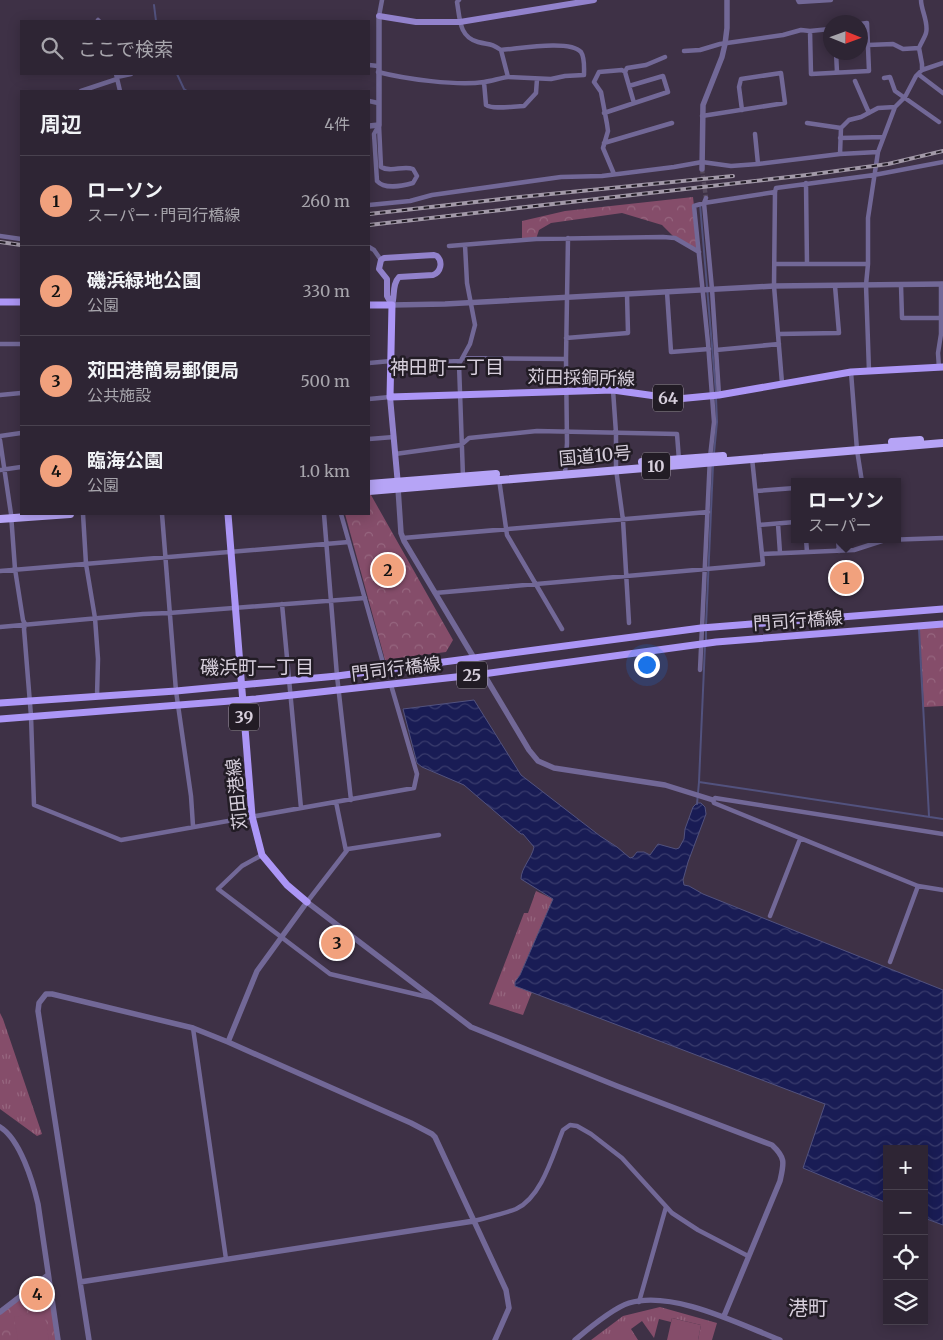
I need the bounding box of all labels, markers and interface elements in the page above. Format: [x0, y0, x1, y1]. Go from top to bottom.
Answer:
north arrow [823, 15, 868, 60]
search box [20, 20, 370, 75]
icon: search [38, 34, 66, 62]
text: ここで検索 [78, 37, 173, 61]
text: 周辺 [40, 111, 82, 138]
text: 4件 [324, 114, 350, 134]
text: ローソン [87, 178, 163, 202]
text: 1 [52, 191, 60, 211]
text: 260 m [301, 191, 350, 211]
text: スーパー · 門司行橋線 [87, 205, 240, 225]
text: 磯浜緑地公園 [87, 268, 201, 292]
text: 2 [51, 281, 61, 301]
text: 330 m [303, 281, 350, 301]
text: 公園 [87, 295, 119, 315]
district label: 神田町一丁目 [390, 355, 504, 379]
text: 苅田港簡易郵便局 [87, 358, 239, 382]
street label: 苅田採銅所線 [527, 365, 635, 390]
text: 3 [51, 371, 61, 391]
text: 500 m [300, 371, 350, 391]
road number: 64 [653, 384, 683, 412]
text: 公共施設 [87, 385, 151, 405]
street label: 国道10号 [558, 441, 632, 470]
text: 臨海公園 [87, 448, 163, 472]
road number: 10 [642, 452, 670, 480]
text: 4 [51, 461, 61, 481]
text: 1.0 km [299, 461, 350, 481]
text: 公園 [87, 475, 119, 495]
popup [791, 478, 901, 543]
text: ローソン [808, 488, 884, 512]
text: スーパー [808, 515, 872, 535]
pin: 2 [372, 551, 404, 589]
pin: 1 [830, 559, 862, 597]
street label: 門司行橋線 [752, 606, 844, 635]
street label: 門司行橋線 [350, 652, 442, 685]
your location [634, 652, 660, 678]
district label: 磯浜町一丁目 [200, 655, 314, 679]
road number: 25 [457, 662, 487, 688]
road number: 39 [229, 704, 259, 730]
street label: 苅田港線 [221, 757, 252, 831]
pin: 3 [321, 924, 353, 962]
map controls [883, 1145, 928, 1325]
button: + [883, 1145, 928, 1190]
button: − [883, 1190, 928, 1235]
button: locate [883, 1235, 928, 1280]
pin: 4 [21, 1275, 53, 1313]
button: layers [883, 1280, 928, 1325]
district label: 港町 [788, 1295, 828, 1320]

